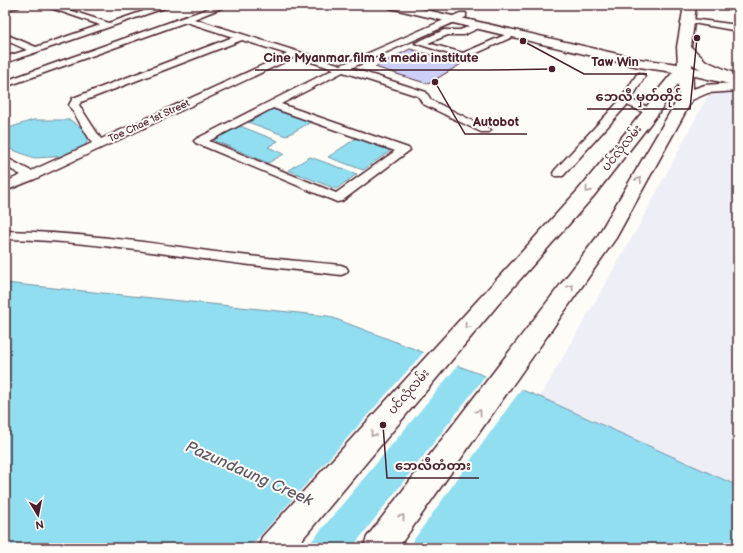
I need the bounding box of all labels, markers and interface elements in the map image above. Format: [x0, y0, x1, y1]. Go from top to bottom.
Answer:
callout: Cine Myanmar film & media institute [255, 45, 486, 70]
callout: Taw Win [584, 49, 647, 74]
text: Cine Myanmar film & media institute [264, 50, 479, 66]
text: Taw Win [591, 54, 639, 70]
callout: ဘေလီ မှတ်တိုင် [587, 84, 690, 109]
text: ဘေလီ မှတ်တိုင် [595, 87, 683, 108]
street label: Toe Chae 1st Street [107, 97, 191, 145]
callout: Autobot [465, 109, 527, 134]
text: Autobot [472, 114, 520, 130]
street label: ပင်လုံလမ်း [597, 121, 647, 175]
one-way arrow [635, 177, 642, 184]
one-way arrow [586, 185, 593, 193]
one-way arrow [566, 285, 573, 292]
one-way arrow [465, 321, 472, 328]
street label: ပင်လုံလမ်း [384, 365, 434, 419]
one-way arrow [474, 410, 481, 417]
one-way arrow [370, 430, 377, 437]
water label: Pazundaung Creek [182, 437, 317, 511]
callout: ဘေလီတံတား [387, 453, 479, 478]
text: ဘေလီတံတား [395, 457, 471, 474]
north arrow [18, 495, 58, 535]
one-way arrow [397, 514, 404, 521]
text: N [34, 517, 45, 531]

